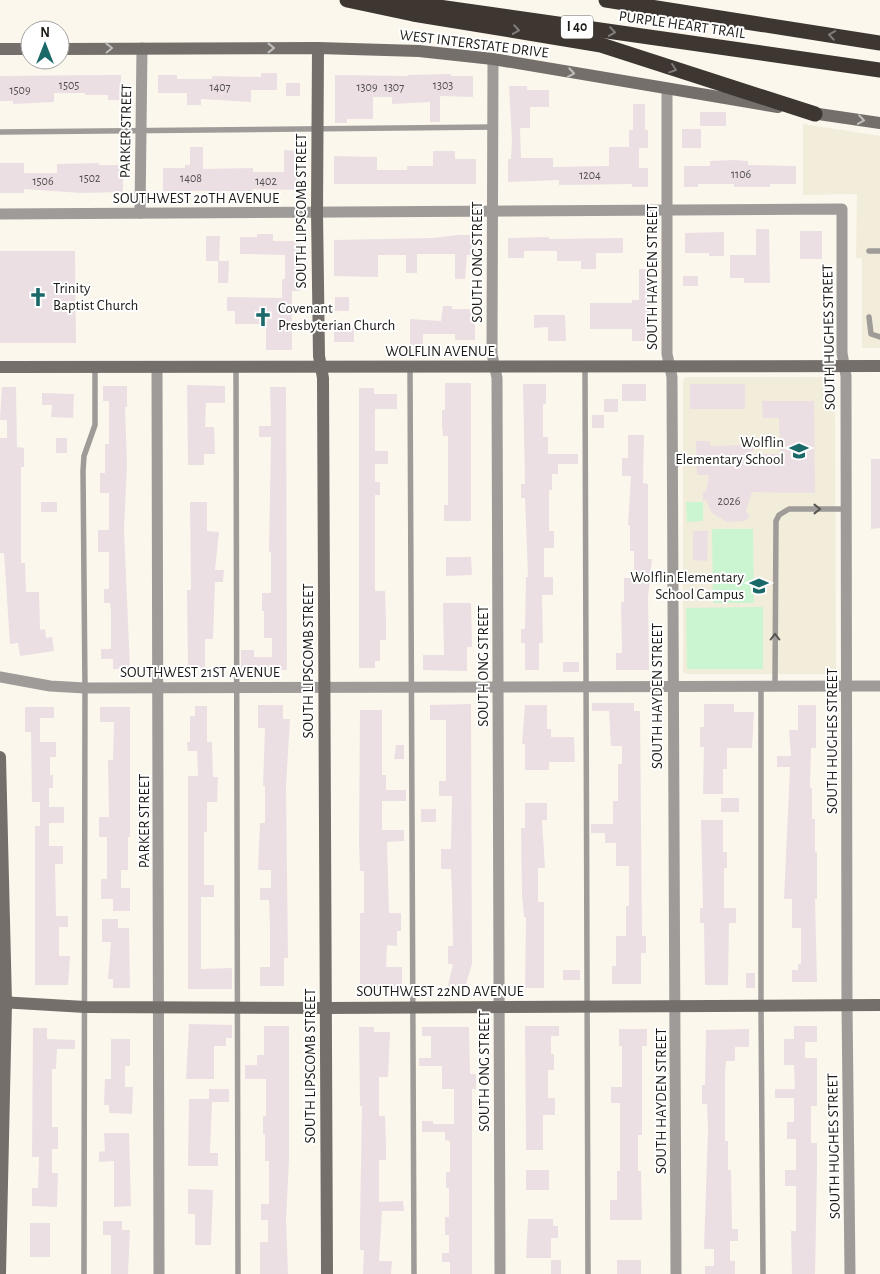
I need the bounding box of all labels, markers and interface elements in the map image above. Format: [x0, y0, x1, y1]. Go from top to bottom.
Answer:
street label: PURPLE HEART TRAIL [618, 9, 747, 41]
road number: I 40 [561, 16, 593, 38]
north arrow [20, 20, 70, 70]
one-way arrow [512, 24, 520, 35]
text: N [40, 26, 50, 40]
street label: WEST INTERSTATE DRIVE [399, 27, 549, 61]
one-way arrow [607, 27, 616, 37]
one-way arrow [827, 31, 836, 41]
one-way arrow [105, 43, 113, 53]
one-way arrow [268, 43, 275, 53]
one-way arrow [669, 63, 677, 73]
one-way arrow [566, 67, 575, 77]
house number: 1505 [59, 79, 79, 91]
house number: 1303 [433, 79, 453, 91]
house number: 1407 [209, 81, 231, 93]
house number: 1309 [356, 81, 378, 93]
house number: 1307 [384, 81, 404, 93]
street label: PARKER STREET [118, 83, 134, 178]
house number: 1509 [9, 84, 31, 96]
one-way arrow [857, 114, 865, 125]
street label: SOUTH LIPSCOMB STREET [294, 133, 309, 289]
house number: 1106 [731, 168, 751, 180]
house number: 1204 [579, 169, 601, 181]
house number: 1502 [80, 172, 101, 184]
house number: 1408 [180, 172, 202, 184]
house number: 1506 [32, 175, 54, 187]
house number: 1402 [255, 175, 277, 187]
street label: SOUTHWEST 20TH AVENUE [113, 191, 279, 206]
street label: SOUTH ONG STREET [470, 201, 485, 323]
street label: SOUTH HAYDEN STREET [645, 203, 660, 350]
street label: SOUTH HUGHES STREET [820, 263, 838, 410]
place label: Trinity Baptist Church [53, 281, 138, 313]
church icon: Trinity Baptist Church [27, 286, 49, 308]
place label: Covenant Presbyterian Church [278, 301, 395, 333]
church icon: Covenant Presbyterian Church [252, 306, 274, 328]
street label: WOLFLIN AVENUE [385, 344, 495, 359]
place label: Wolflin Elementary School [675, 435, 784, 467]
school or university icon: Wolflin Elementary School [788, 440, 810, 462]
house number: 2026 [718, 495, 741, 507]
one-way arrow [813, 504, 821, 514]
place label: Wolflin Elementary School Campus [630, 570, 745, 602]
school or university icon: Wolflin Elementary School Campus [748, 575, 770, 597]
street label: SOUTH LIPSCOMB STREET [301, 583, 316, 739]
street label: SOUTH ONG STREET [476, 605, 491, 727]
street label: SOUTH HAYDEN STREET [650, 622, 665, 769]
one-way arrow [770, 633, 780, 640]
street label: SOUTHWEST 21ST AVENUE [120, 665, 280, 680]
street label: SOUTH HUGHES STREET [825, 667, 840, 814]
street label: PARKER STREET [137, 773, 152, 868]
street label: SOUTHWEST 22ND AVENUE [356, 984, 524, 999]
street label: SOUTH LIPSCOMB STREET [303, 988, 318, 1144]
street label: SOUTH ONG STREET [477, 1010, 492, 1132]
street label: SOUTH HAYDEN STREET [654, 1027, 669, 1174]
street label: SOUTH HUGHES STREET [825, 1072, 843, 1219]

